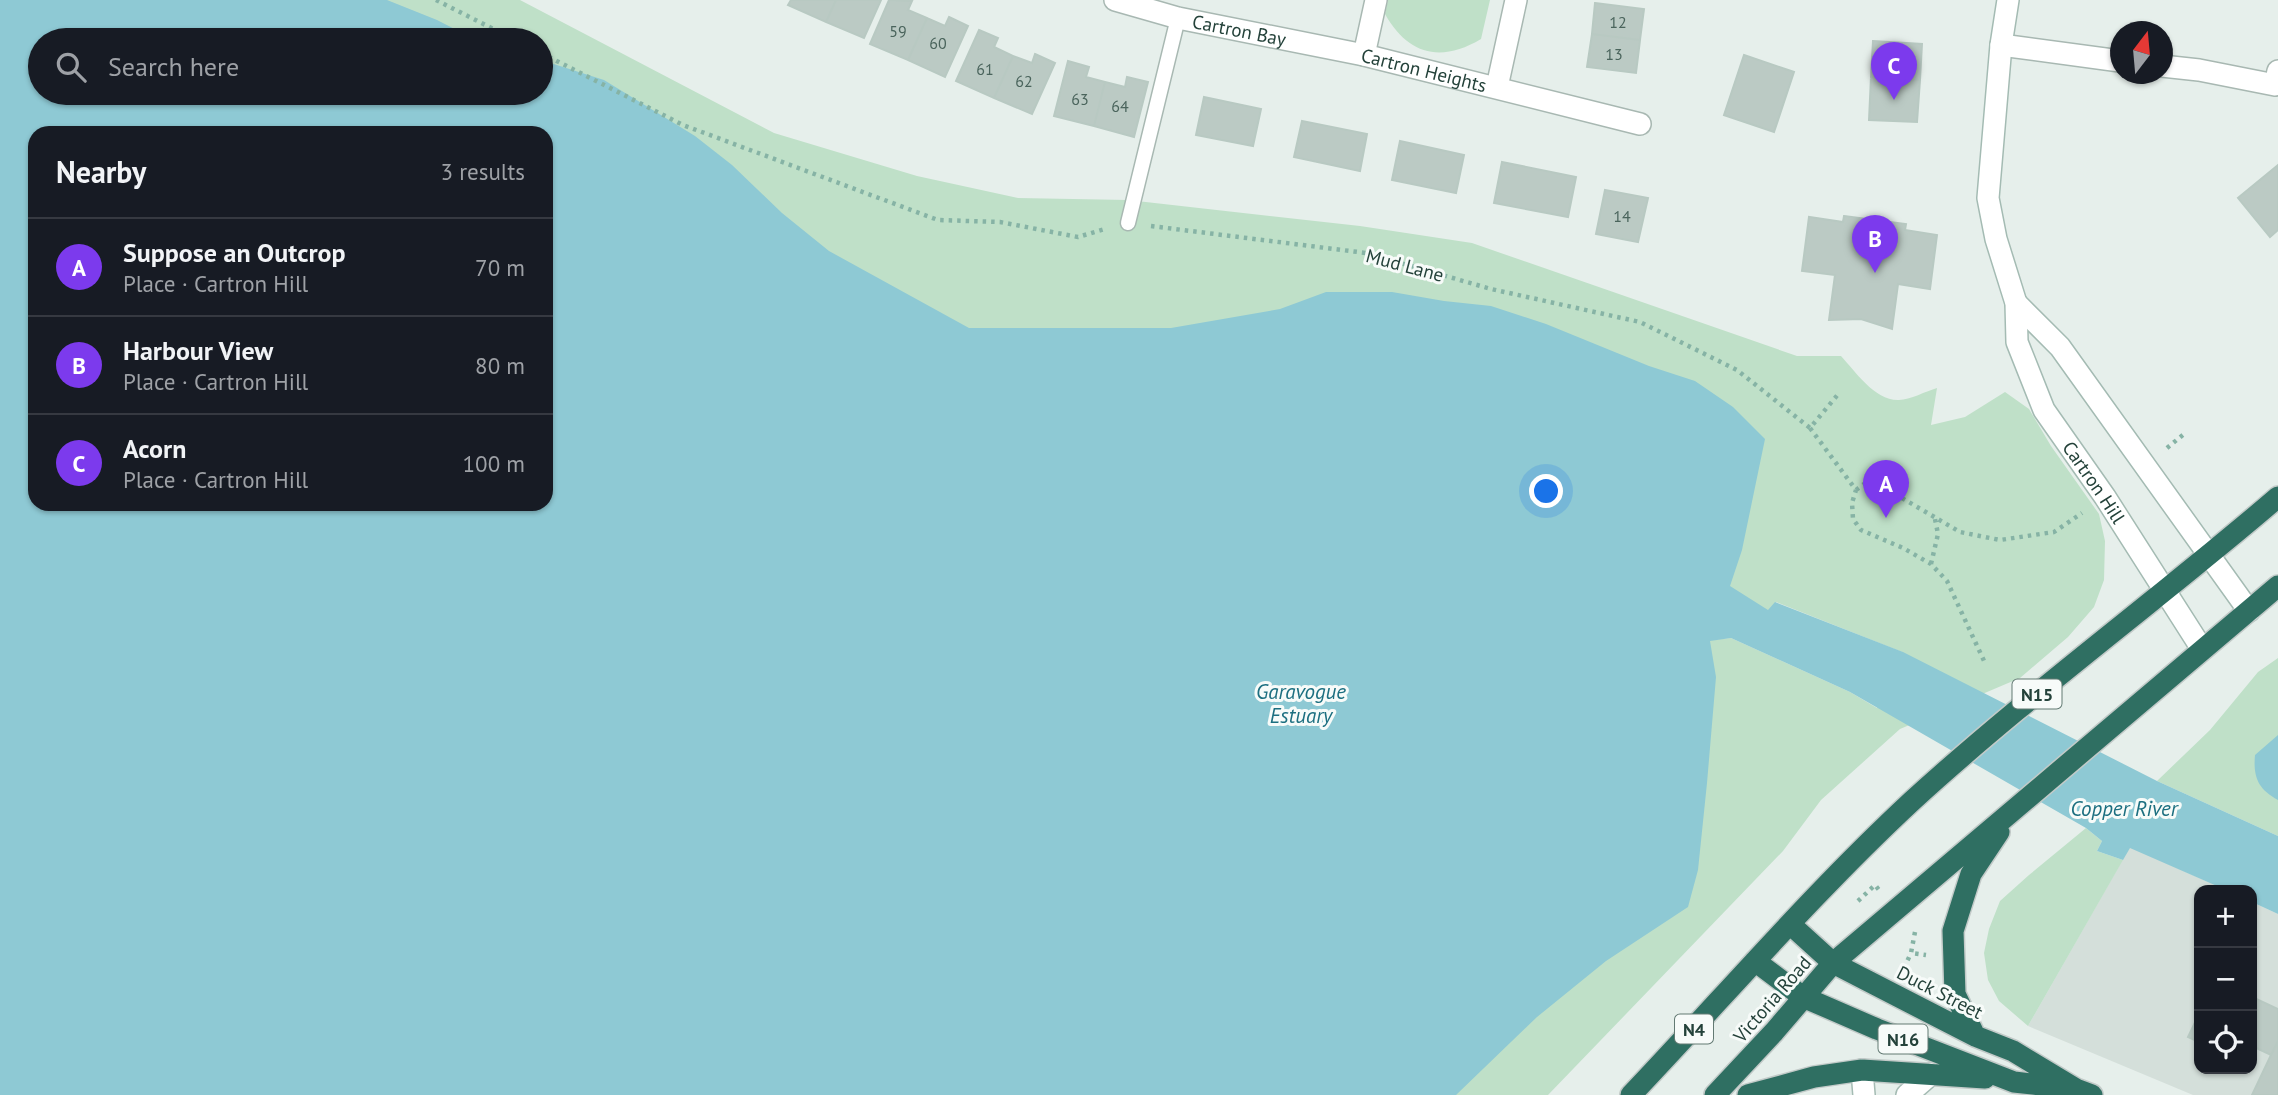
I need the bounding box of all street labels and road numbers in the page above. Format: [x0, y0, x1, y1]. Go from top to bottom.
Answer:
street label: Cartron Bay [1190, 9, 1288, 51]
street label: Cartron Heights [1359, 43, 1489, 97]
street label: Mud Lane [1364, 243, 1446, 287]
street label: Cartron Hill [2057, 436, 2131, 528]
road number: N15 [2012, 680, 2062, 708]
street label: Victoria Road [1727, 951, 1816, 1048]
street label: Duck Street [1893, 960, 1988, 1024]
road number: N4 [1675, 1014, 1713, 1044]
road number: N16 [1878, 1024, 1927, 1054]

